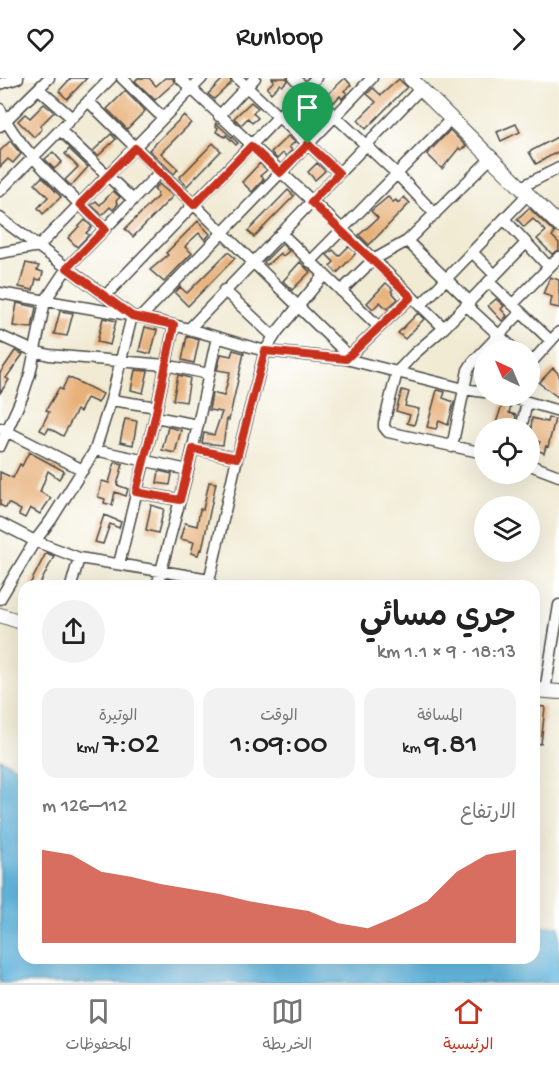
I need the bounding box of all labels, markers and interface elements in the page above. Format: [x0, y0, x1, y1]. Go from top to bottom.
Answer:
icon: heart [24, 23, 57, 56]
text: Runloop [236, 23, 323, 55]
icon: forward [502, 23, 535, 56]
pin [282, 82, 333, 144]
icon: arrive [291, 91, 324, 124]
north arrow [474, 340, 540, 406]
map controls [474, 340, 540, 562]
button: locate [474, 418, 540, 484]
button: layers [474, 496, 540, 562]
button: share [42, 600, 105, 663]
text: جري مسائي [359, 600, 516, 638]
text: 18:13 · 9 × 1.1 km [377, 642, 516, 665]
text: الوتيرة [99, 708, 137, 727]
text: الوقت [260, 708, 298, 727]
text: المسافة [417, 708, 463, 727]
text: 7:02 [103, 729, 159, 764]
text: 1:09:00 [230, 729, 328, 764]
text: 9.81 [425, 729, 478, 764]
text: /km [77, 740, 103, 759]
text: km [402, 740, 425, 759]
text: 112–126 m [42, 796, 127, 819]
text: الارتفاع [460, 803, 516, 826]
tab: المحفوظات [66, 995, 131, 1058]
tab: الخريطة [262, 995, 312, 1058]
tab: الرئيسية [443, 995, 494, 1058]

